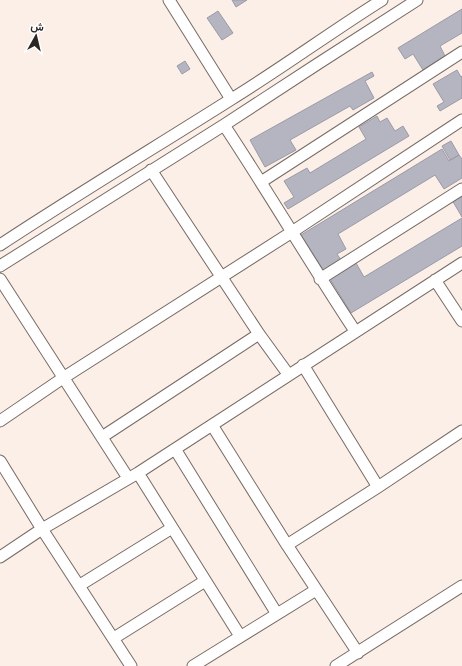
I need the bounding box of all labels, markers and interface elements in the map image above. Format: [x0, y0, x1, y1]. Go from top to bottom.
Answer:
north arrow [16, 16, 56, 56]
text: ش [30, 19, 45, 34]

